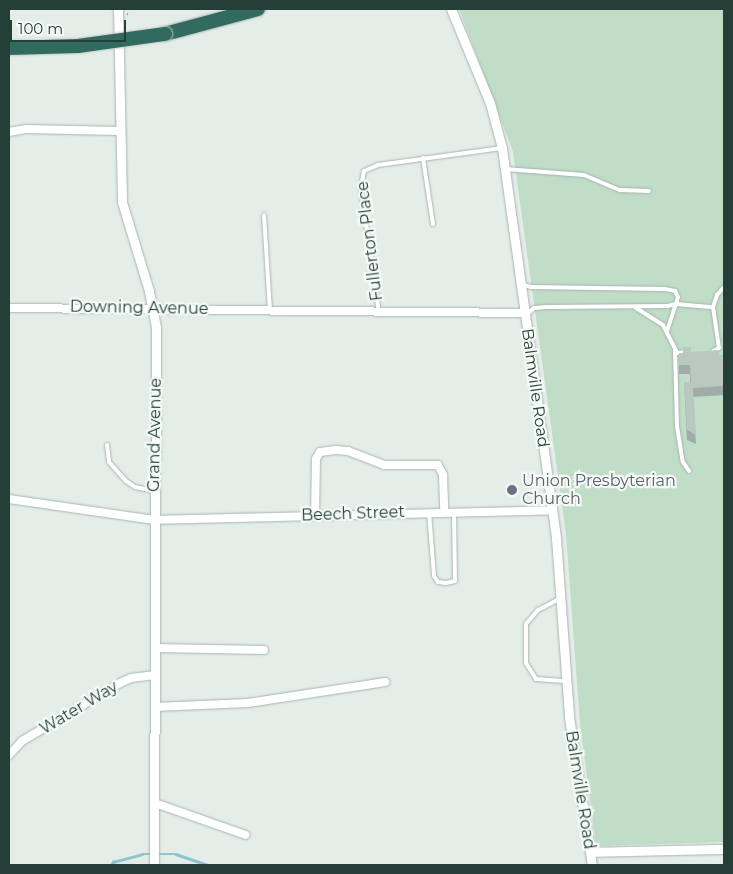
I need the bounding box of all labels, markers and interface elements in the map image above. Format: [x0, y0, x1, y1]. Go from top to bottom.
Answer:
scale bar [12, 10, 129, 42]
text: 100 m [18, 19, 63, 38]
street label: Fullerton Place [353, 180, 387, 302]
street label: Downing Avenue [70, 297, 208, 319]
street label: Balmville Road [517, 327, 553, 449]
street label: Grand Avenue [144, 378, 166, 492]
place label: Union Presbyterian Church [522, 471, 676, 509]
marker: Union Presbyterian Church [506, 484, 518, 496]
street label: Beech Street [301, 503, 405, 525]
street label: Water Way [37, 677, 121, 739]
street label: Balmville Road [561, 729, 599, 851]

